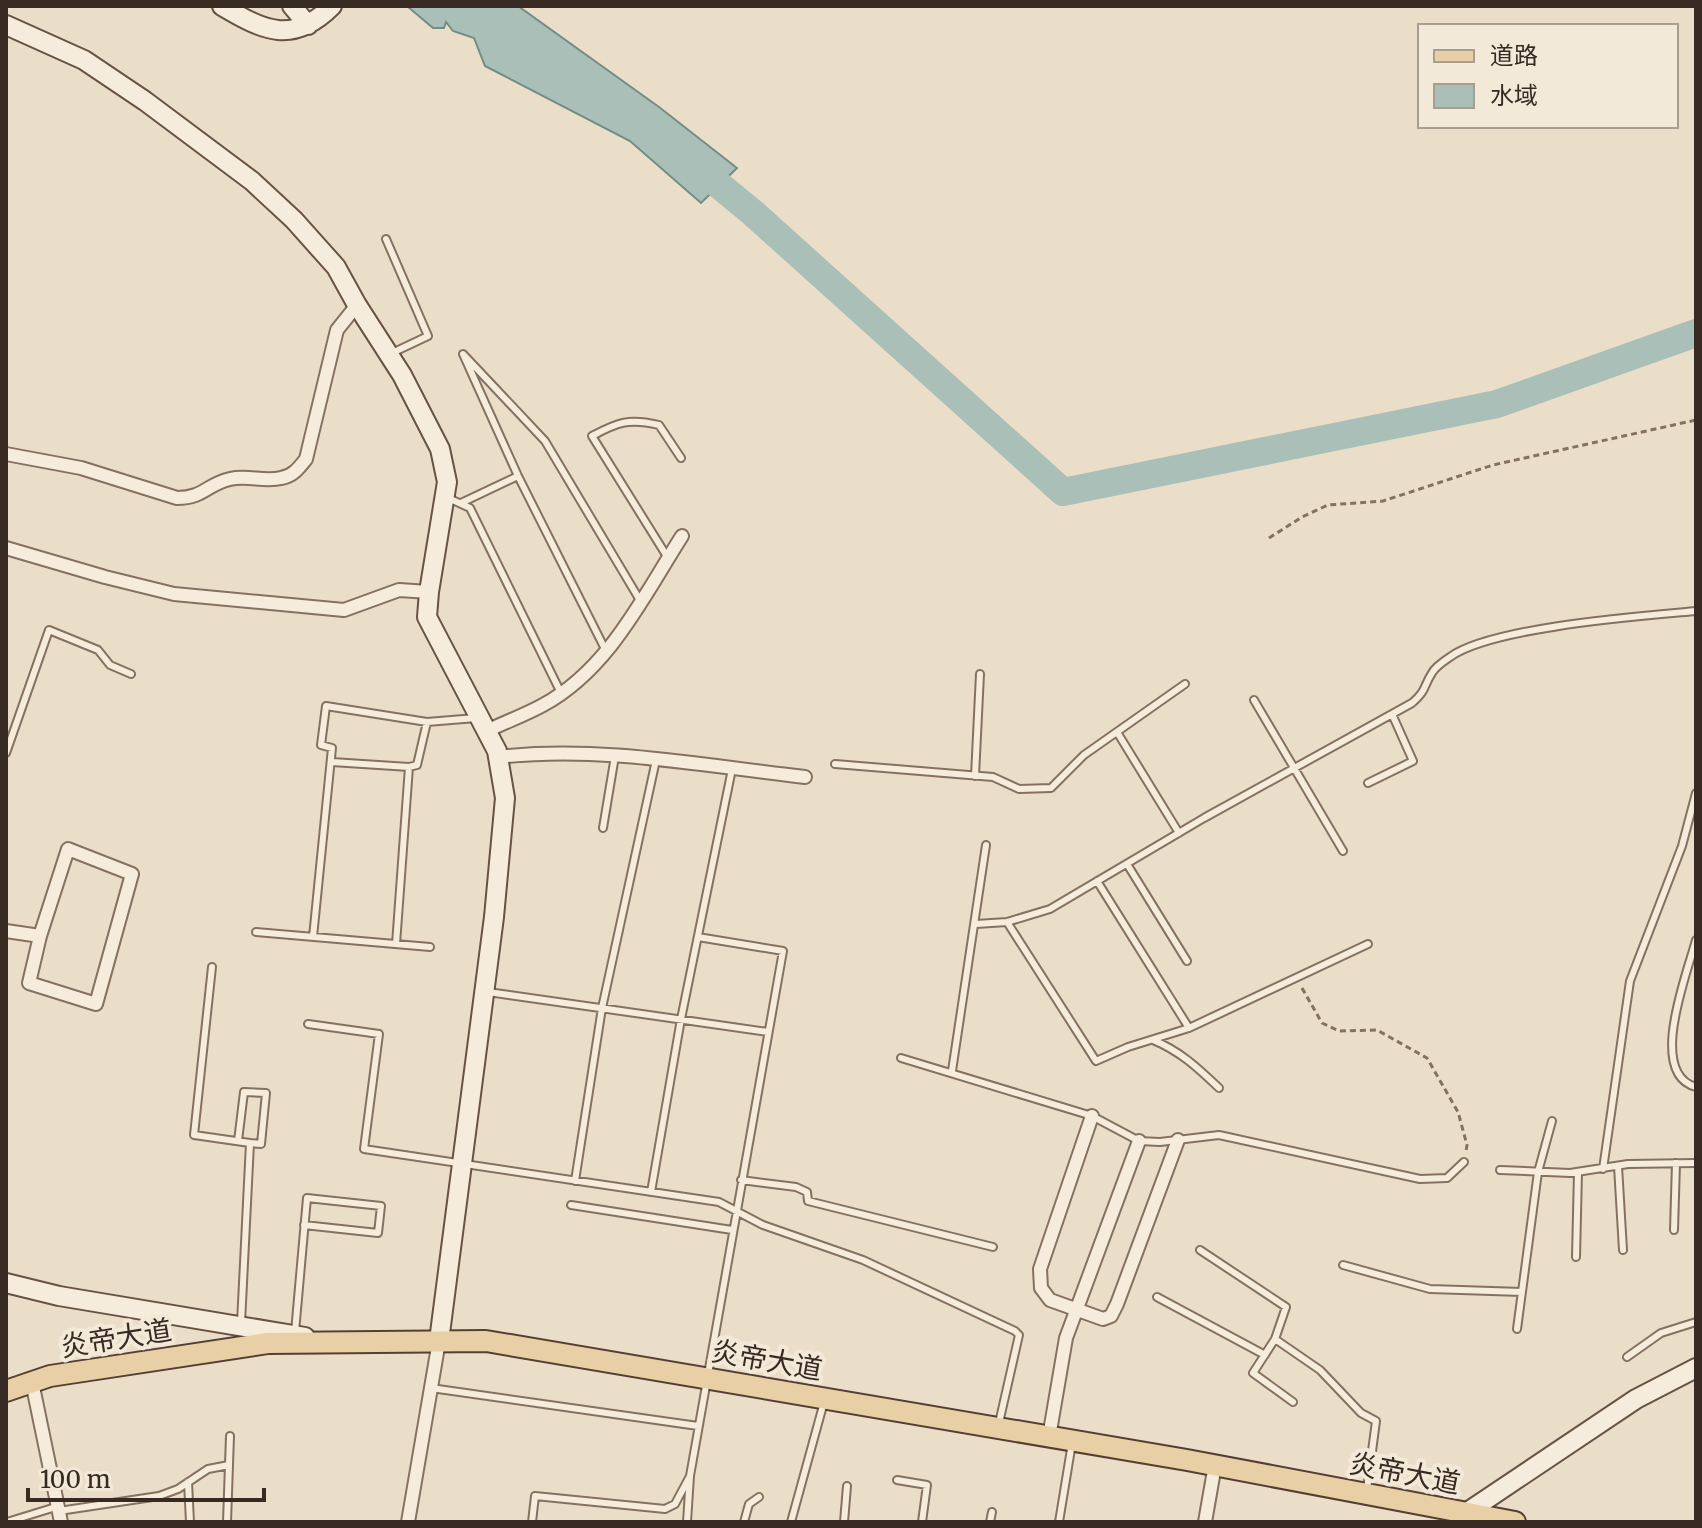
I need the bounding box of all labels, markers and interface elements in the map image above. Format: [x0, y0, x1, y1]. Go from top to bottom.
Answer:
legend [1418, 24, 1678, 128]
text: 道路 [1490, 40, 1538, 71]
text: 水域 [1490, 80, 1538, 111]
street label: 炎帝大道 [58, 1311, 174, 1365]
street label: 炎帝大道 [709, 1333, 825, 1387]
street label: 炎帝大道 [1347, 1445, 1463, 1501]
scale bar [28, 1452, 264, 1502]
text: 100 m [40, 1464, 111, 1495]

